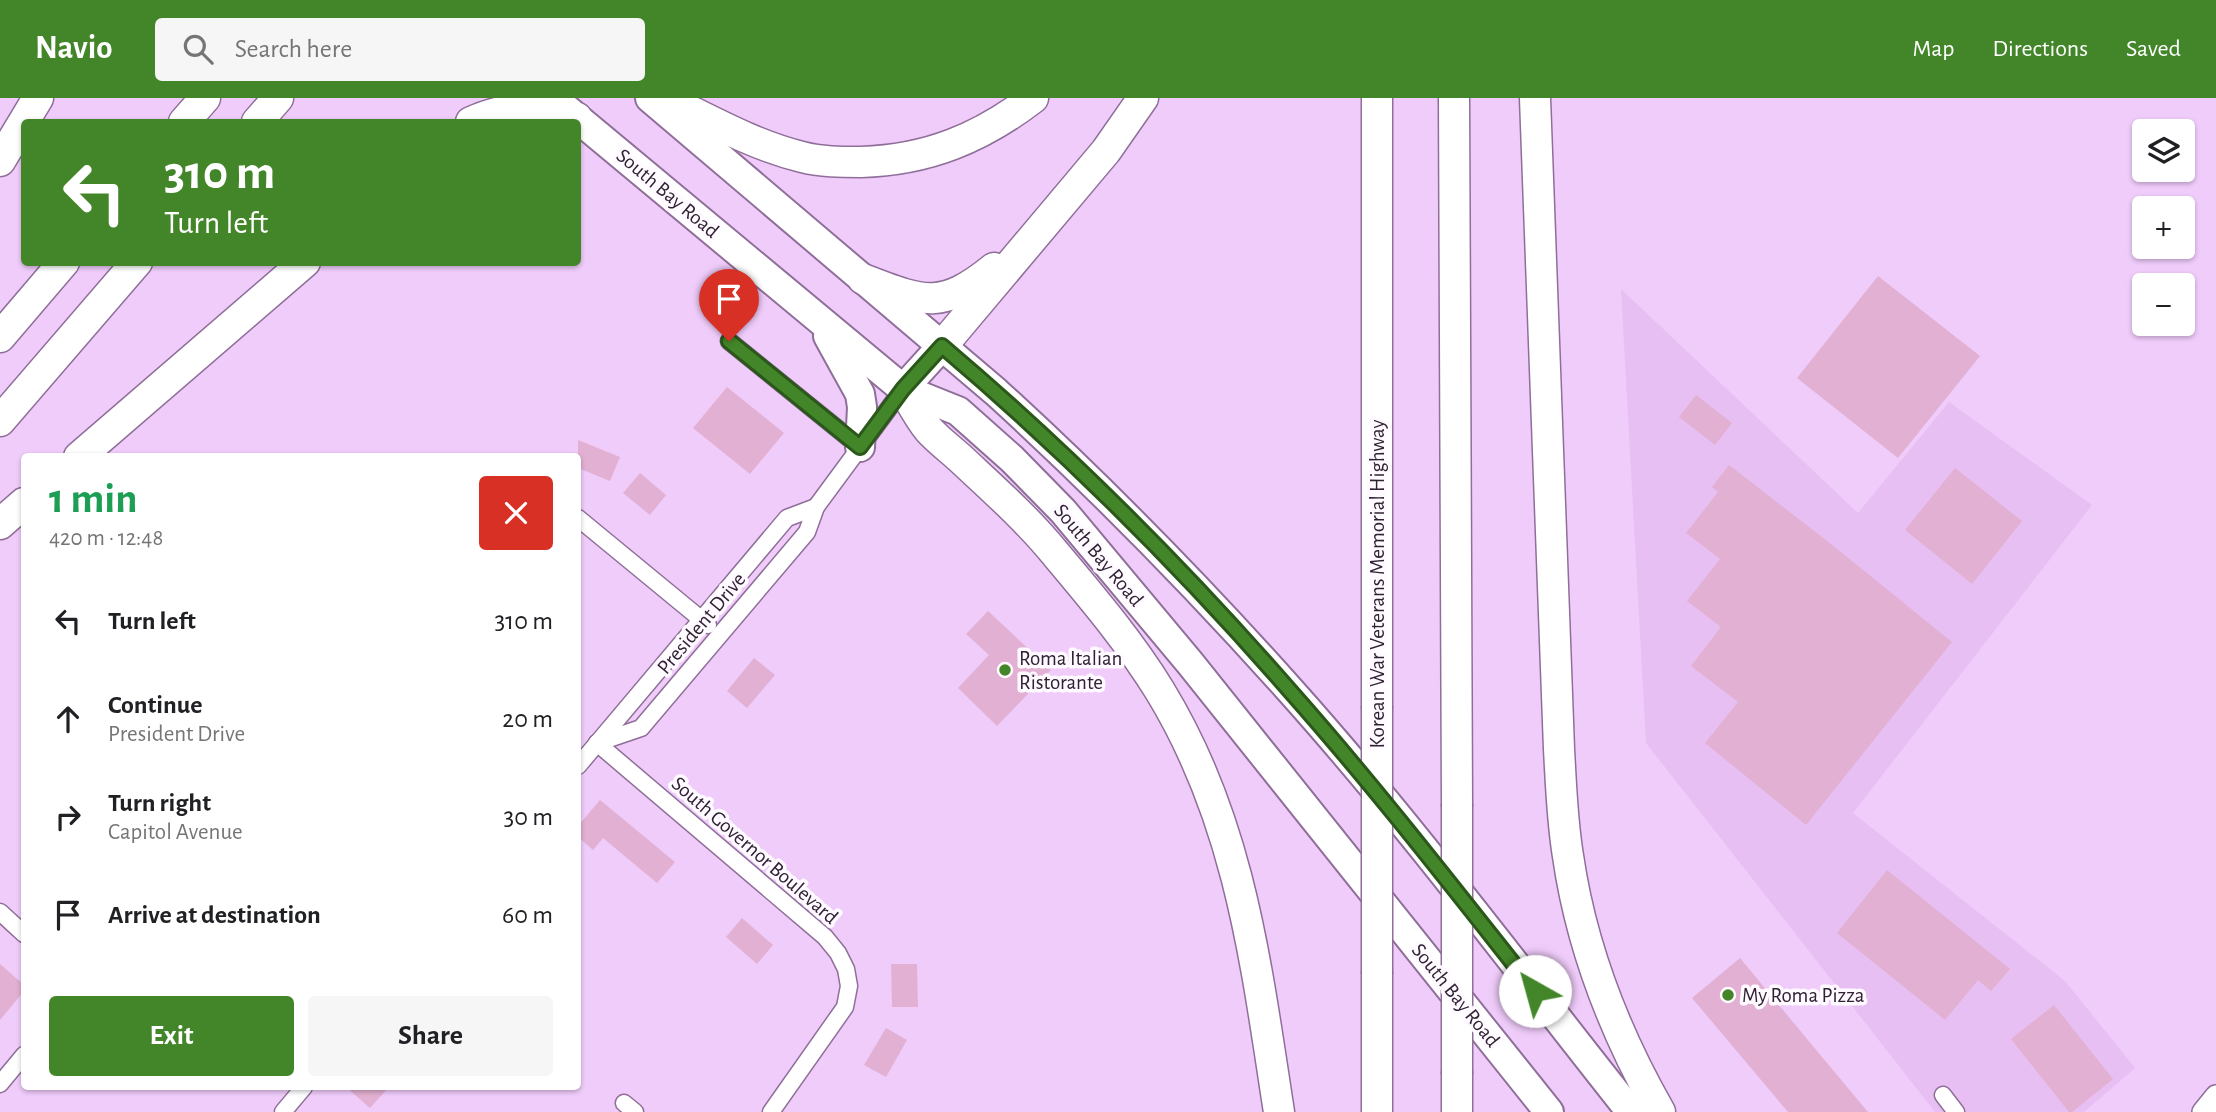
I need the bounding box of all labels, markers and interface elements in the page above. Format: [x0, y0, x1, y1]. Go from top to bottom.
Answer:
search box [155, 18, 645, 81]
icon: search [179, 30, 217, 68]
text: Navio [35, 32, 113, 65]
text: Search here [235, 36, 352, 62]
text: Map [1912, 37, 1954, 61]
text: Directions [1992, 37, 2088, 61]
text: Saved [2126, 37, 2181, 61]
map controls [2132, 119, 2195, 336]
button: layers [2132, 119, 2195, 182]
street label: South Bay Road [612, 145, 723, 242]
icon: left [49, 147, 140, 238]
text: 310 m [164, 149, 275, 198]
button: + [2132, 196, 2195, 259]
text: Turn left [164, 207, 268, 239]
pin [699, 269, 759, 341]
button: − [2132, 273, 2195, 336]
icon: arrive [710, 280, 748, 318]
street label: Korean War Veterans Memorial Highway [1367, 420, 1388, 748]
button: close [479, 476, 553, 550]
text: 1 min [49, 478, 138, 520]
street label: South Bay Road [1050, 500, 1147, 611]
text: 420 m · 12:48 [49, 527, 163, 550]
street label: President Drive [653, 569, 750, 678]
icon: left [49, 602, 87, 640]
text: Turn left [108, 608, 196, 634]
text: 310 m [495, 608, 553, 634]
place label: Roma Italian Ristorante [1019, 648, 1122, 693]
marker: Roma Italian Ristorante [997, 662, 1013, 678]
text: Continue [108, 692, 203, 718]
icon: ahead [49, 700, 87, 738]
text: 20 m [502, 706, 553, 732]
text: President Drive [108, 723, 245, 746]
street label: South Governor Boulevard [668, 773, 842, 928]
text: Turn right [108, 790, 211, 816]
icon: right [49, 798, 87, 836]
text: 30 m [503, 804, 553, 830]
text: Capitol Avenue [108, 821, 243, 844]
icon: arrive [49, 896, 87, 934]
text: Arrive at destination [108, 902, 321, 928]
text: 60 m [502, 902, 553, 928]
street label: South Bay Road [1408, 940, 1504, 1051]
position arrow [1498, 954, 1572, 1028]
place label: My Roma Pizza [1742, 985, 1865, 1006]
marker: My Roma Pizza [1720, 987, 1736, 1003]
button: Exit [49, 996, 294, 1076]
button: Share [308, 996, 553, 1076]

